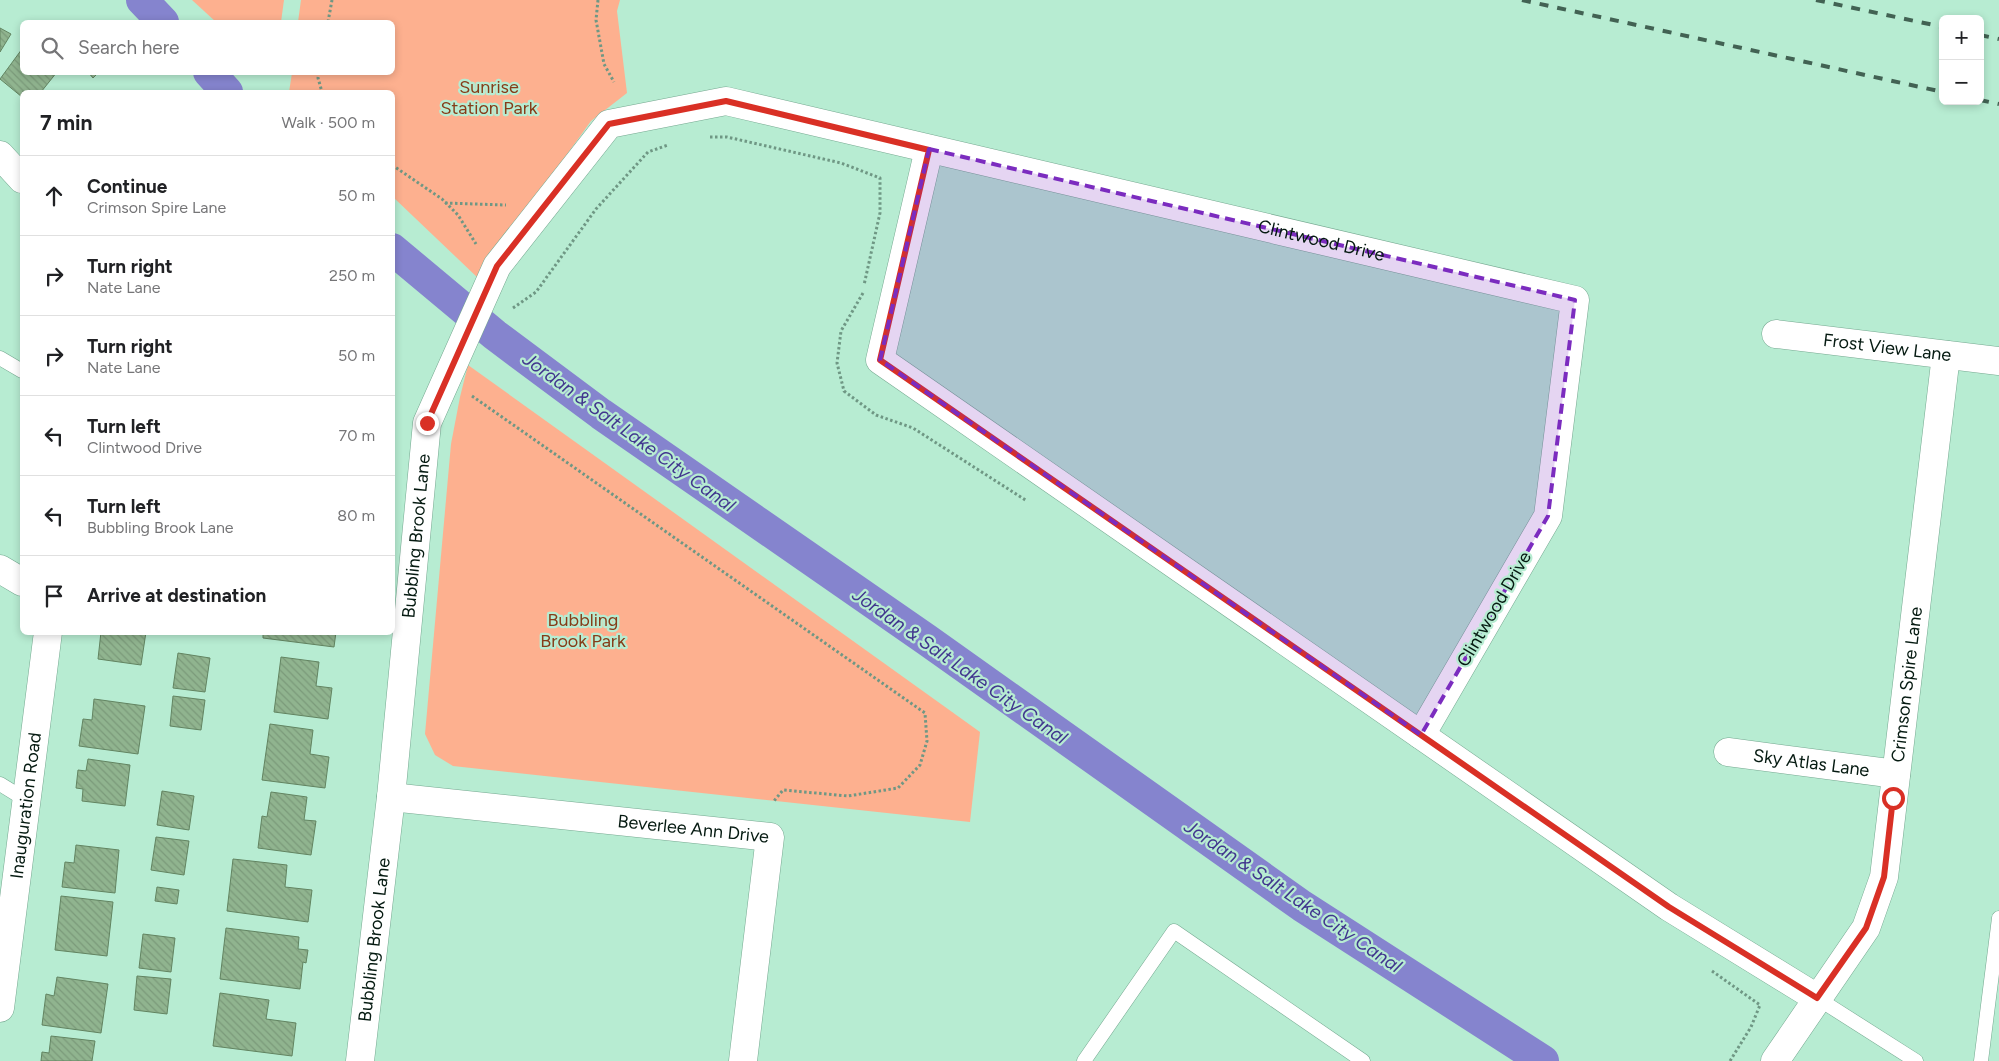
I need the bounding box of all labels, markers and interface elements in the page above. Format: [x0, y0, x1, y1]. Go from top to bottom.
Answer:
map controls [1939, 15, 1984, 105]
button: + [1939, 15, 1984, 60]
search box [20, 20, 395, 75]
icon: search [38, 34, 66, 62]
text: Search here [78, 36, 180, 59]
button: − [1939, 60, 1984, 105]
park label: Sunrise Station Park [440, 76, 538, 119]
text: 7 min [40, 110, 92, 135]
text: Walk · 500 m [282, 113, 375, 132]
text: Continue [87, 175, 167, 198]
icon: ahead [40, 182, 68, 210]
text: 50 m [338, 186, 375, 205]
text: Crimson Spire Lane [87, 198, 226, 217]
street label: Clintwood Drive [1256, 215, 1387, 266]
text: Turn right [87, 255, 173, 278]
icon: right [40, 262, 68, 290]
text: 250 m [329, 266, 375, 285]
text: Nate Lane [87, 278, 160, 297]
street label: Frost View Lane [1822, 329, 1953, 366]
text: Turn right [87, 335, 173, 358]
icon: right [40, 342, 68, 370]
text: 50 m [338, 346, 375, 365]
water label: Jordan & Salt Lake City Canal [517, 347, 740, 517]
text: Nate Lane [87, 358, 160, 377]
route end [416, 412, 439, 435]
text: Turn left [87, 415, 161, 438]
icon: left [40, 422, 68, 450]
text: 70 m [339, 426, 375, 445]
text: Clintwood Drive [87, 438, 202, 457]
street label: Bubbling Brook Lane [397, 453, 435, 619]
text: Turn left [87, 495, 161, 518]
icon: left [40, 502, 68, 530]
text: 80 m [337, 506, 375, 525]
text: Bubbling Brook Lane [87, 518, 234, 537]
street label: Clintwood Drive [1452, 547, 1536, 671]
icon: arrive [40, 582, 68, 610]
water label: Jordan & Salt Lake City Canal [847, 582, 1072, 750]
text: Arrive at destination [87, 584, 266, 607]
street label: Crimson Spire Lane [1887, 605, 1927, 764]
park label: Bubbling Brook Park [540, 609, 626, 652]
street label: Inauguration Road [6, 731, 46, 880]
street label: Sky Atlas Lane [1752, 744, 1871, 781]
route start [1882, 787, 1905, 810]
street label: Beverlee Ann Drive [617, 810, 770, 848]
water label: Jordan & Salt Lake City Canal [1179, 814, 1407, 978]
street label: Bubbling Brook Lane [354, 856, 395, 1023]

